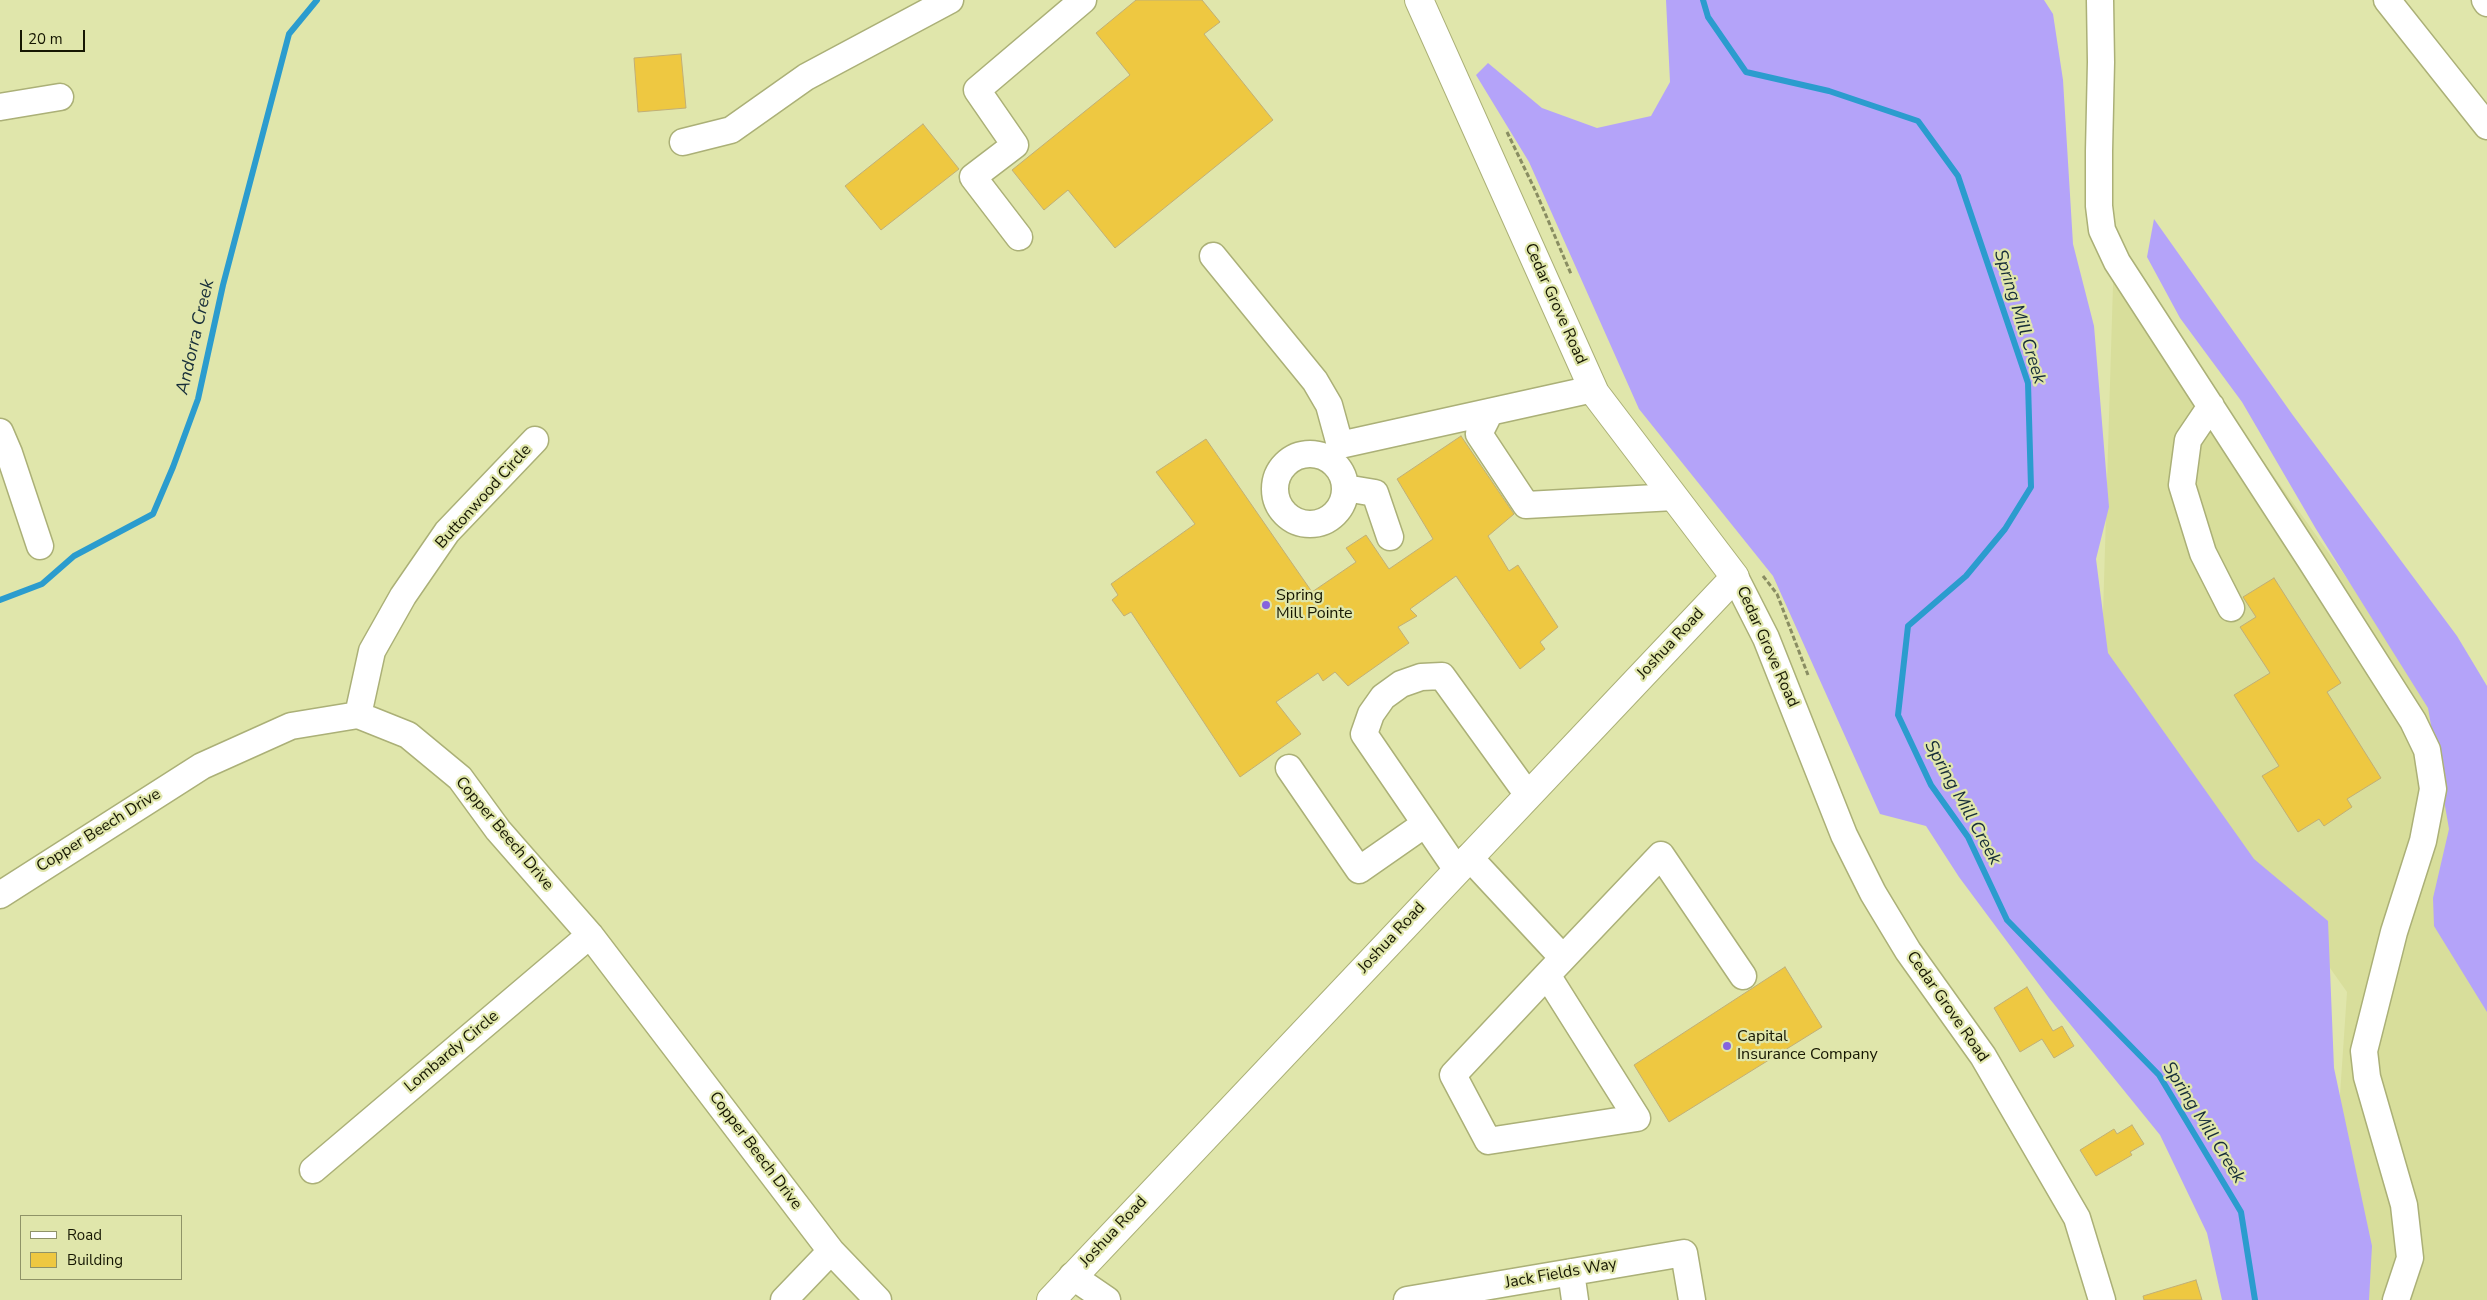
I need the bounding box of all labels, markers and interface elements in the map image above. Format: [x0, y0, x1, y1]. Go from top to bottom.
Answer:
scale bar [22, 20, 88, 52]
text: 20 m [28, 29, 63, 49]
street label: Cedar Grove Road [1520, 241, 1590, 367]
water label: Spring Mill Creek [1988, 247, 2050, 387]
water label: Andorra Creek [172, 277, 220, 397]
street label: Buttonwood Circle [432, 441, 536, 553]
street label: Cedar Grove Road [1732, 584, 1802, 710]
place label: Spring Mill Pointe [1276, 586, 1352, 624]
marker: Spring Mill Pointe [1260, 599, 1272, 611]
street label: Joshua Road [1633, 605, 1709, 683]
water label: Spring Mill Creek [1919, 737, 2005, 869]
street label: Copper Beech Drive [451, 773, 557, 895]
street label: Copper Beech Drive [33, 785, 165, 877]
street label: Joshua Road [1354, 899, 1430, 977]
street label: Cedar Grove Road [1902, 948, 1992, 1066]
street label: Lombardy Circle [401, 1007, 503, 1097]
place label: Capital Insurance Company [1737, 1027, 1878, 1065]
marker: Capital Insurance Company [1721, 1040, 1733, 1052]
water label: Spring Mill Creek [2157, 1058, 2249, 1188]
street label: Copper Beech Drive [704, 1088, 806, 1214]
street label: Joshua Road [1076, 1193, 1152, 1271]
legend [20, 1215, 182, 1280]
text: Road [67, 1225, 102, 1245]
text: Building [67, 1250, 123, 1270]
street label: Jack Fields Way [1504, 1255, 1618, 1293]

